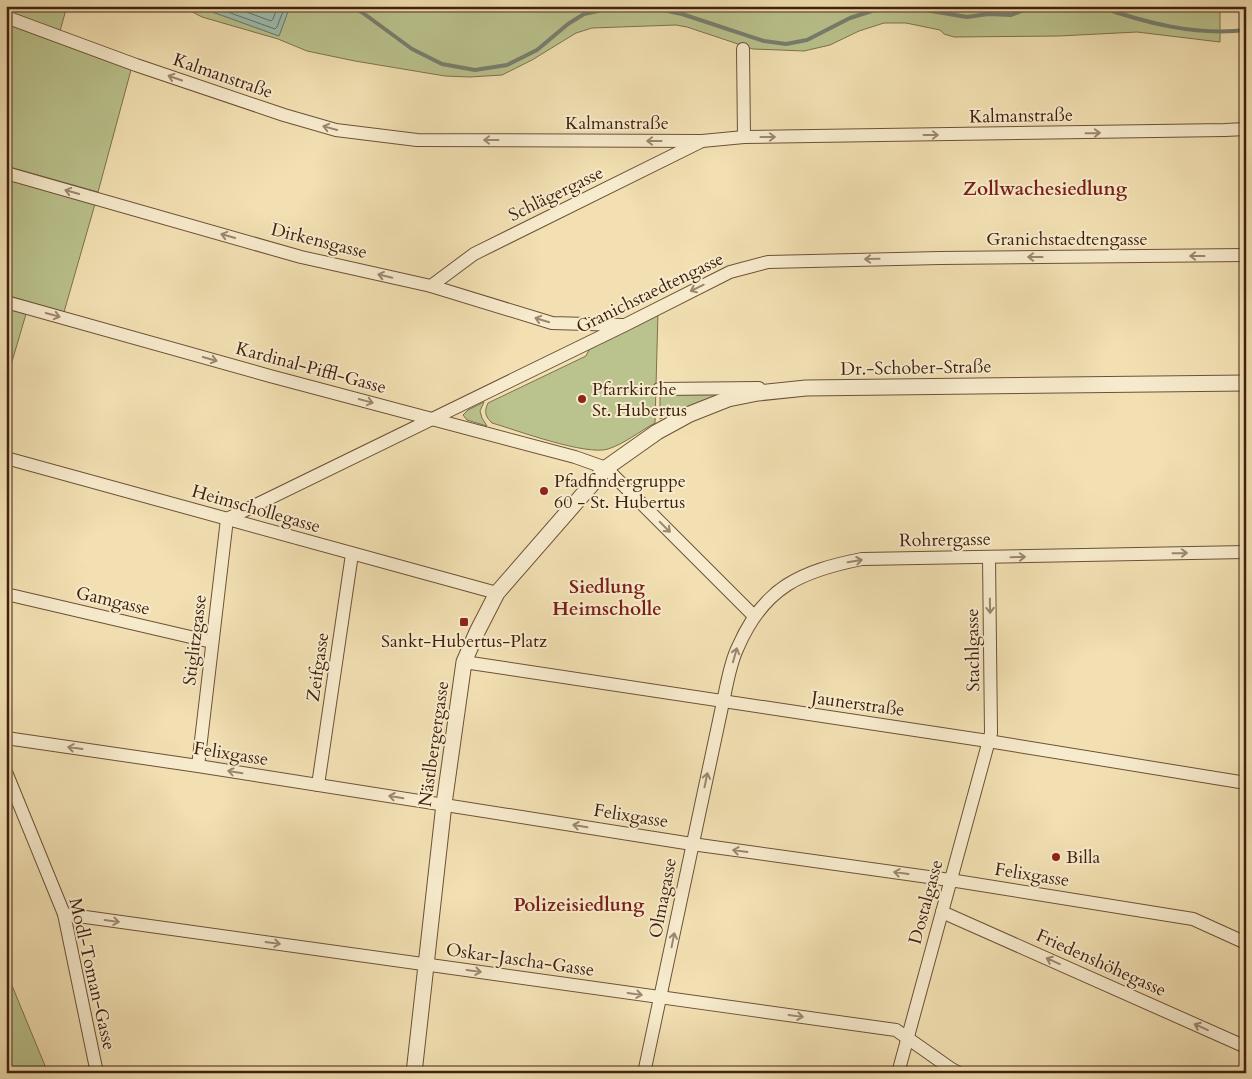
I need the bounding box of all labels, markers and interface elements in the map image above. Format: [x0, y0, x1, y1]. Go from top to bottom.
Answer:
street label: Kalmanstraße [170, 47, 276, 105]
one-way arrow [168, 73, 183, 82]
street label: Kalmanstraße [969, 103, 1073, 129]
street label: Kalmanstraße [565, 111, 669, 136]
one-way arrow [322, 123, 338, 132]
one-way arrow [1085, 128, 1101, 138]
one-way arrow [923, 131, 939, 140]
one-way arrow [760, 132, 776, 141]
one-way arrow [483, 135, 500, 145]
one-way arrow [646, 136, 662, 146]
street label: Schlägergasse [504, 160, 608, 228]
district label: Zollwachesiedlung [963, 176, 1128, 202]
one-way arrow [64, 186, 80, 196]
street label: Dirkensgasse [268, 217, 370, 265]
street label: Granichstaedtengasse [986, 227, 1148, 252]
one-way arrow [220, 231, 236, 240]
street label: Granichstaedtengasse [572, 246, 728, 340]
one-way arrow [1189, 251, 1206, 261]
one-way arrow [1027, 252, 1043, 262]
one-way arrow [864, 255, 880, 264]
one-way arrow [378, 271, 394, 280]
one-way arrow [690, 284, 705, 293]
one-way arrow [45, 311, 61, 320]
one-way arrow [534, 314, 550, 324]
street label: Kardinal-Piffl-Gasse [233, 336, 389, 400]
street label: Dr.-Schober-Straße [840, 354, 992, 382]
one-way arrow [201, 355, 217, 364]
place label: Pfarrkirche St. Hubertus [592, 377, 687, 423]
marker: Pfarrkirche St. Hubertus [576, 393, 588, 405]
one-way arrow [358, 397, 374, 407]
place label: Pfadfindergruppe 60 - St. Hubertus [554, 469, 686, 515]
street label: Heimschollegasse [189, 479, 323, 539]
marker: Pfadfindergruppe 60 - St. Hubertus [538, 485, 550, 497]
one-way arrow [659, 521, 671, 533]
street label: Rohrergasse [899, 527, 991, 553]
one-way arrow [1172, 548, 1188, 558]
one-way arrow [1010, 552, 1026, 562]
one-way arrow [847, 555, 863, 565]
district label: Siedlung Heimscholle [552, 574, 662, 622]
street label: Gamgasse [73, 580, 153, 622]
street label: Stiglitzgasse [177, 593, 213, 687]
one-way arrow [985, 598, 995, 614]
street label: Stachlgasse [960, 608, 986, 692]
marker: Sankt-Hubertus-Platz [458, 616, 470, 628]
place label: Sankt-Hubertus-Platz [381, 629, 547, 654]
street label: Zeifgasse [301, 631, 335, 703]
one-way arrow [731, 647, 741, 663]
street label: Nästlbergergasse [413, 679, 455, 809]
street label: Jaunerstraße [807, 685, 906, 723]
street label: Felixgasse [192, 736, 270, 772]
one-way arrow [67, 743, 83, 753]
one-way arrow [228, 767, 244, 777]
one-way arrow [702, 773, 711, 789]
one-way arrow [388, 791, 404, 801]
street label: Felixgasse [592, 798, 670, 834]
one-way arrow [572, 821, 588, 831]
place label: Billa [1066, 845, 1100, 870]
one-way arrow [733, 846, 749, 856]
marker: Billa [1050, 851, 1062, 863]
street label: Olmagasse [643, 856, 683, 940]
street label: Dostalgasse [903, 857, 949, 947]
street label: Felixgasse [993, 857, 1071, 893]
one-way arrow [894, 868, 910, 878]
district label: Polizeisiedlung [514, 892, 645, 918]
street label: Modl-Toman-Gasse [62, 896, 122, 1052]
one-way arrow [104, 916, 120, 926]
street label: Friedenshöhegasse [1032, 923, 1170, 1003]
one-way arrow [668, 932, 678, 948]
street label: Oskar-Jascha-Gasse [444, 937, 596, 983]
one-way arrow [265, 938, 281, 948]
one-way arrow [1046, 956, 1061, 965]
one-way arrow [466, 966, 482, 976]
one-way arrow [626, 989, 642, 999]
one-way arrow [787, 1011, 803, 1021]
one-way arrow [1194, 1021, 1209, 1031]

